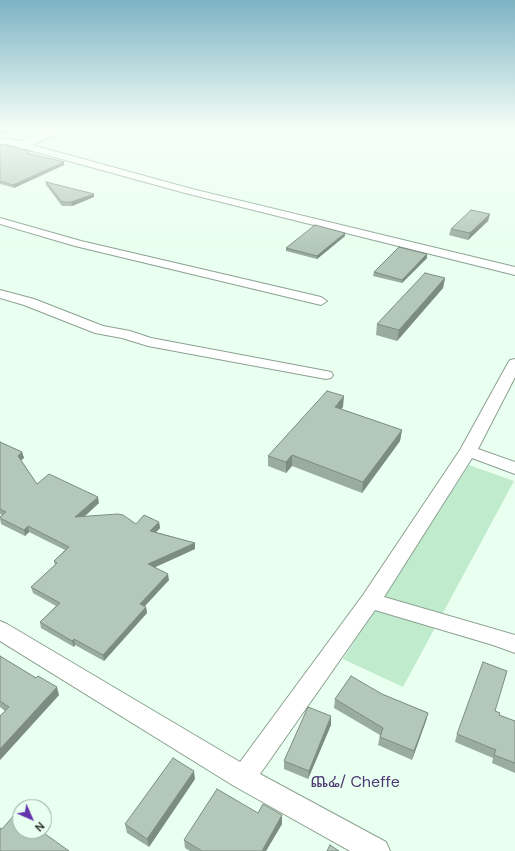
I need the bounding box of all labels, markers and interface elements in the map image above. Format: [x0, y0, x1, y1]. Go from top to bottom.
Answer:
district label: ጨፌ/ Cheffe [310, 773, 400, 793]
north arrow [12, 799, 52, 839]
text: N [32, 819, 48, 835]

